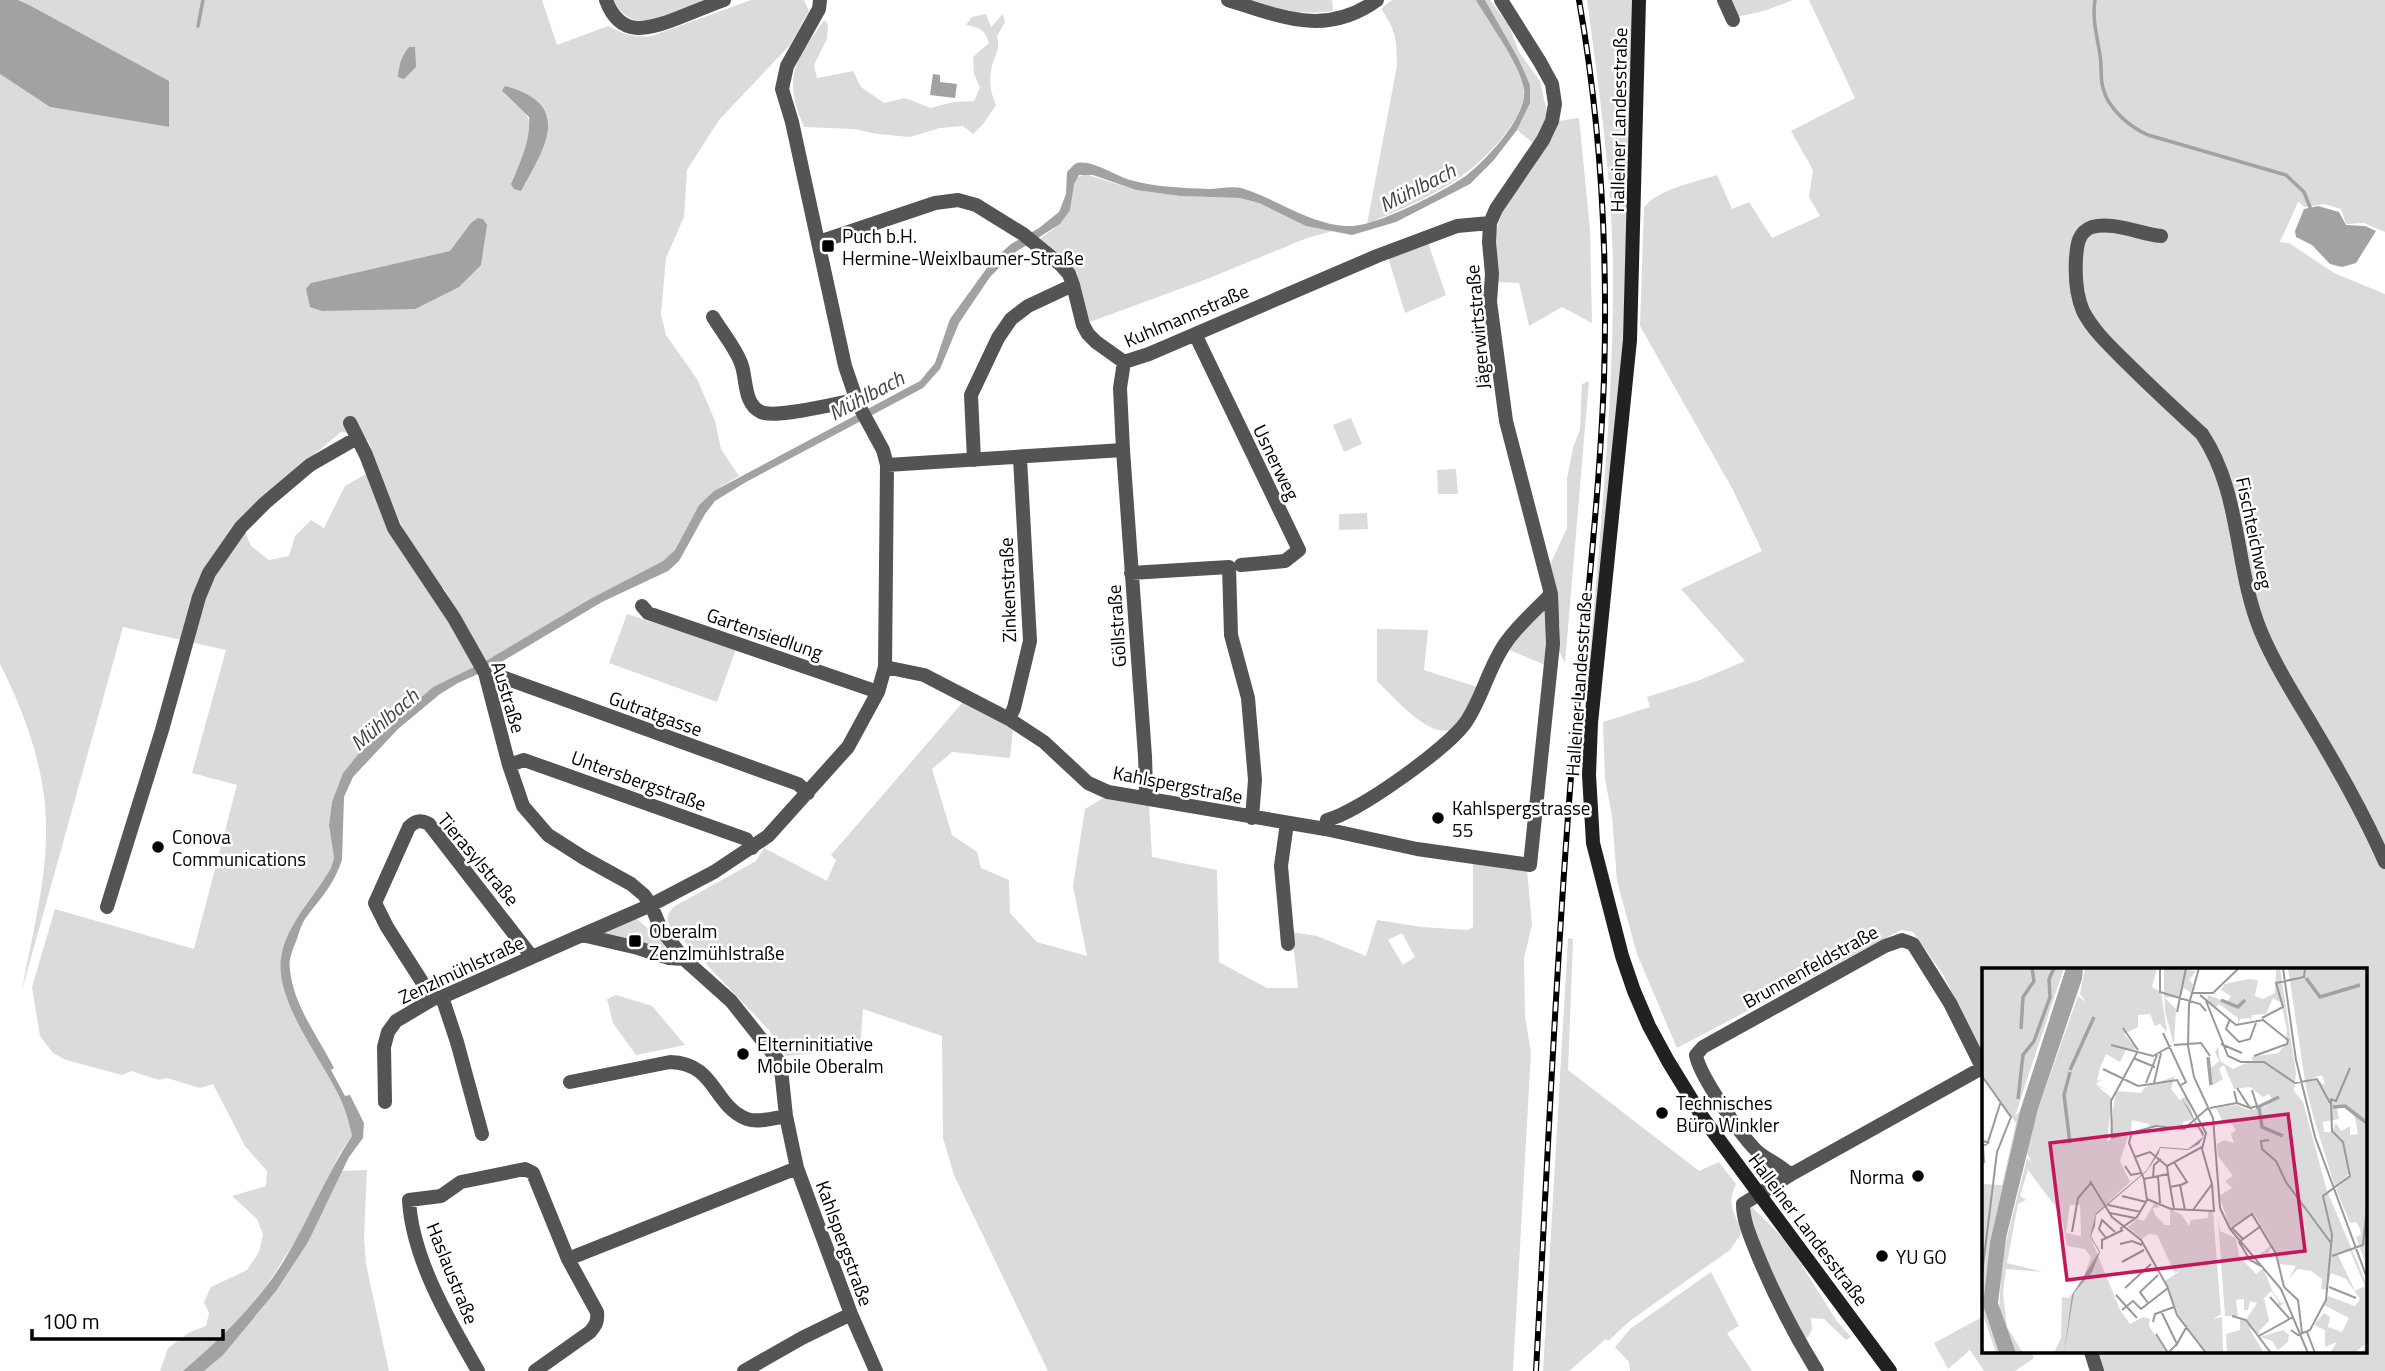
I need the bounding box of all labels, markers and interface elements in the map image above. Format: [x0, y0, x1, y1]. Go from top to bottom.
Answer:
street label: Halleiner Landesstraße [1602, 27, 1634, 213]
water label: Mühlbach [1373, 154, 1461, 220]
place label: Puch b.H. Hermine-Weixlbaumer-Straße [842, 221, 1084, 272]
marker: Puch b.H. Hermine-Weixlbaumer-Straße [820, 238, 836, 254]
street label: Jägerwirtstraße [1457, 264, 1497, 390]
street label: Kuhlmannstraße [1119, 276, 1253, 354]
water label: Mühlbach [822, 361, 910, 428]
street label: Usnerweg [1246, 419, 1308, 505]
street label: Fischteichweg [2229, 474, 2281, 592]
street label: Zinkenstraße [991, 537, 1023, 643]
street label: Göllstraße [1099, 584, 1133, 668]
street label: Halleiner Landesstraße [1557, 591, 1599, 777]
street label: Gartensiedlung [703, 600, 827, 667]
street label: Austraße [484, 658, 534, 736]
water label: Mühlbach [343, 680, 426, 758]
street label: Gutratgasse [605, 683, 707, 743]
street label: Untersbergstraße [567, 742, 711, 818]
street label: Kahlspergstraße [1111, 757, 1245, 811]
place label: Kahlspergstrasse 55 [1452, 793, 1590, 844]
street label: Tierasylstraße [431, 806, 527, 912]
marker: Kahlspergstrasse 55 [1430, 810, 1446, 826]
place label: Conova Communications [172, 822, 306, 873]
marker: Conova Communications [150, 839, 166, 855]
place label: Oberalm Zenzlmühlstraße [649, 916, 785, 967]
street label: Brunnenfeldstraße [1737, 917, 1883, 1015]
street label: Zenzlmühlstraße [393, 927, 529, 1011]
marker: Oberalm Zenzlmühlstraße [627, 933, 643, 949]
inset map [1982, 968, 2368, 1354]
place label: Elterninitiative Mobile Oberalm [757, 1029, 884, 1080]
marker: Elterninitiative Mobile Oberalm [735, 1046, 751, 1062]
place label: Technisches Büro Winkler [1676, 1088, 1780, 1139]
marker: Technisches Büro Winkler [1654, 1105, 1670, 1121]
street label: Halleiner Landesstraße [1742, 1146, 1876, 1312]
place label: Norma [1849, 1162, 1904, 1191]
marker: Norma [1910, 1168, 1926, 1184]
street label: Kahlspergstraße [809, 1176, 881, 1310]
street label: Haslaustraße [419, 1218, 487, 1328]
place label: YU GO [1896, 1242, 1947, 1271]
marker: YU GO [1874, 1248, 1890, 1264]
scale bar [32, 1298, 222, 1342]
text: 100 m [42, 1305, 99, 1337]

